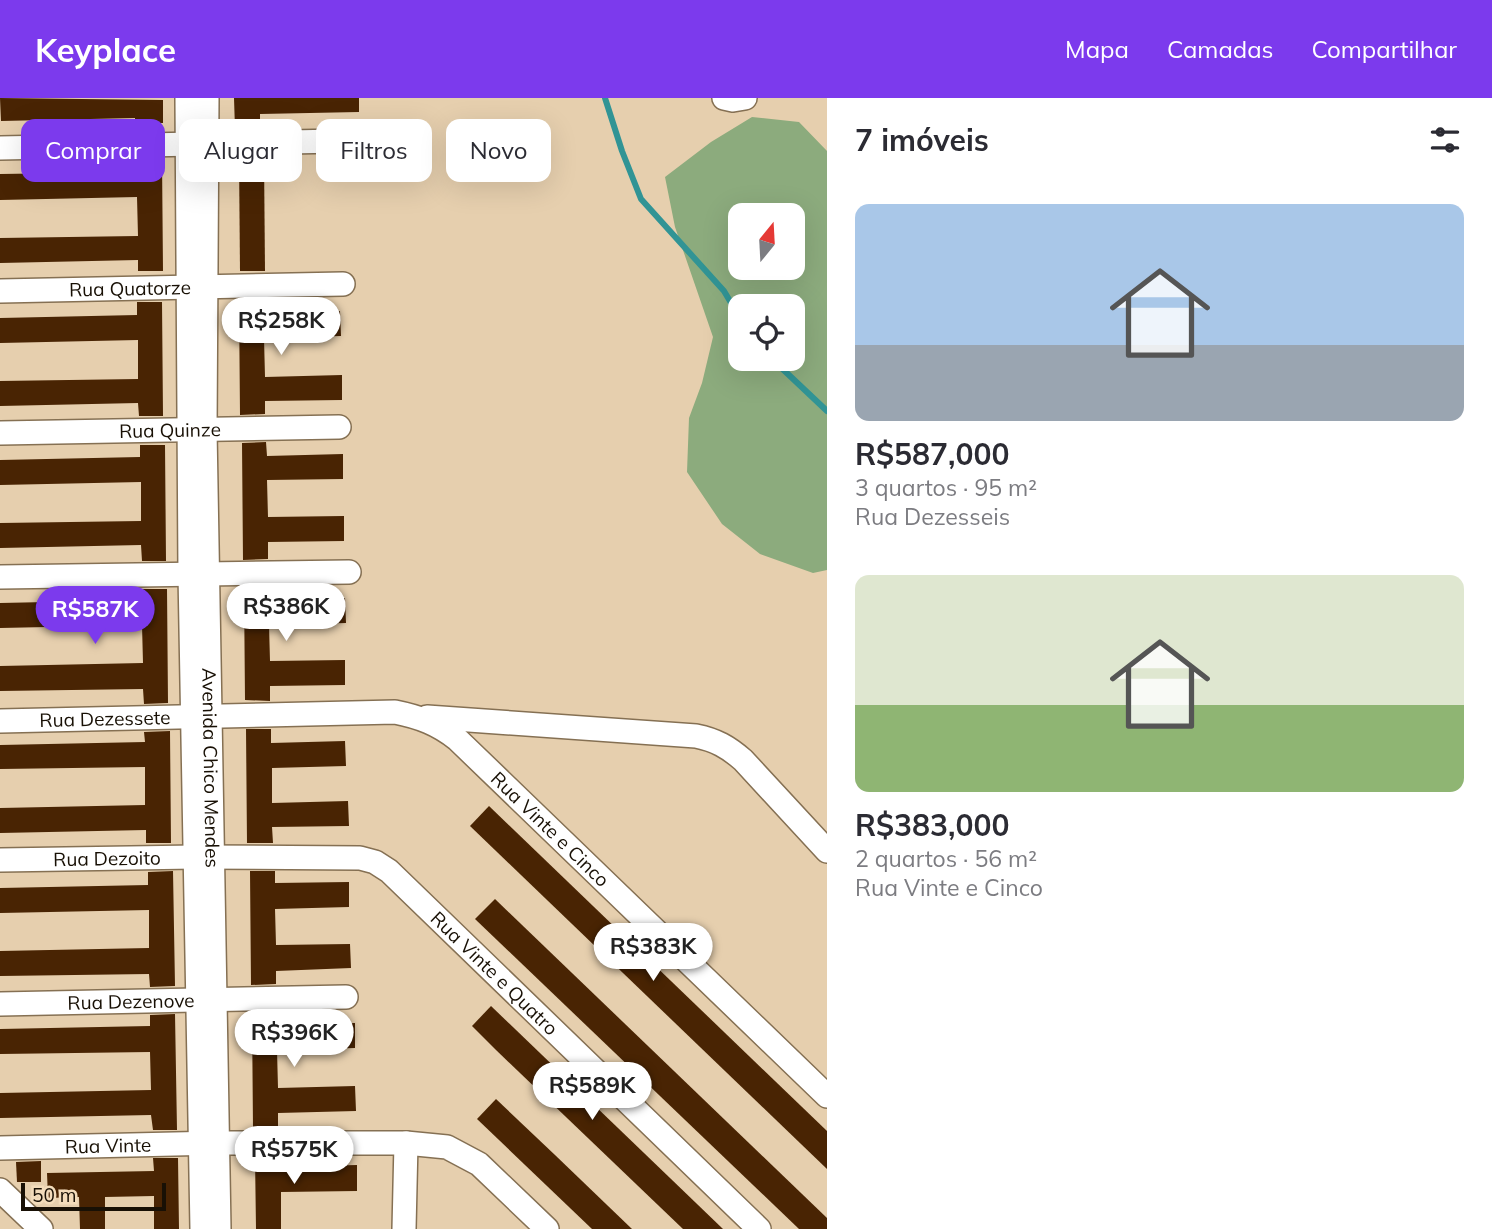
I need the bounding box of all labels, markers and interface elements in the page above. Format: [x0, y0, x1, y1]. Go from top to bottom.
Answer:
text: Keyplace [35, 29, 176, 70]
text: Mapa [1065, 34, 1129, 64]
text: Camadas [1167, 34, 1274, 64]
text: Compartilhar [1312, 34, 1457, 64]
chip: Comprar [21, 119, 165, 182]
chip: Alugar [179, 119, 302, 182]
chip: Filtros [316, 119, 432, 182]
chip: Novo [446, 119, 551, 182]
text: 7 imóveis [855, 121, 989, 159]
icon: filters [1426, 121, 1464, 159]
north arrow [728, 203, 805, 280]
map controls [728, 203, 805, 371]
icon: home [1097, 250, 1223, 376]
street label: Rua Quatorze [69, 275, 191, 302]
button: locate [728, 294, 805, 371]
pin: R$258K [224, 298, 338, 357]
text: R$258K [238, 305, 324, 334]
street label: Rua Quinze [119, 417, 221, 443]
text: R$587,000 [855, 435, 1010, 473]
text: 3 quartos · 95 m² [855, 473, 1037, 502]
text: Rua Dezesseis [855, 502, 1010, 531]
pin: R$386K [229, 584, 343, 643]
pin: R$587K [38, 587, 152, 646]
text: R$386K [243, 591, 329, 620]
text: R$587K [52, 594, 138, 623]
icon: home [1097, 621, 1223, 747]
street label: Avenida Chico Mendes [197, 668, 225, 868]
street label: Rua Dezessete [39, 705, 171, 732]
street label: Rua Vinte e Cinco [486, 766, 615, 892]
text: R$383,000 [855, 806, 1010, 844]
text: 2 quartos · 56 m² [855, 844, 1037, 873]
street label: Rua Dezoito [53, 846, 161, 871]
text: Rua Vinte e Cinco [855, 873, 1043, 902]
street label: Rua Vinte e Quatro [426, 906, 563, 1040]
pin: R$383K [596, 924, 710, 983]
text: R$383K [610, 931, 696, 960]
street label: Rua Dezenove [67, 988, 195, 1015]
pin: R$396K [237, 1010, 351, 1069]
text: R$396K [251, 1017, 337, 1046]
pin: R$589K [535, 1062, 649, 1122]
text: R$589K [549, 1070, 635, 1099]
pin: R$575K [237, 1126, 351, 1186]
street label: Rua Vinte [65, 1133, 151, 1159]
text: R$575K [251, 1134, 337, 1163]
scale bar [21, 1180, 166, 1212]
text: 50 m [32, 1183, 76, 1207]

